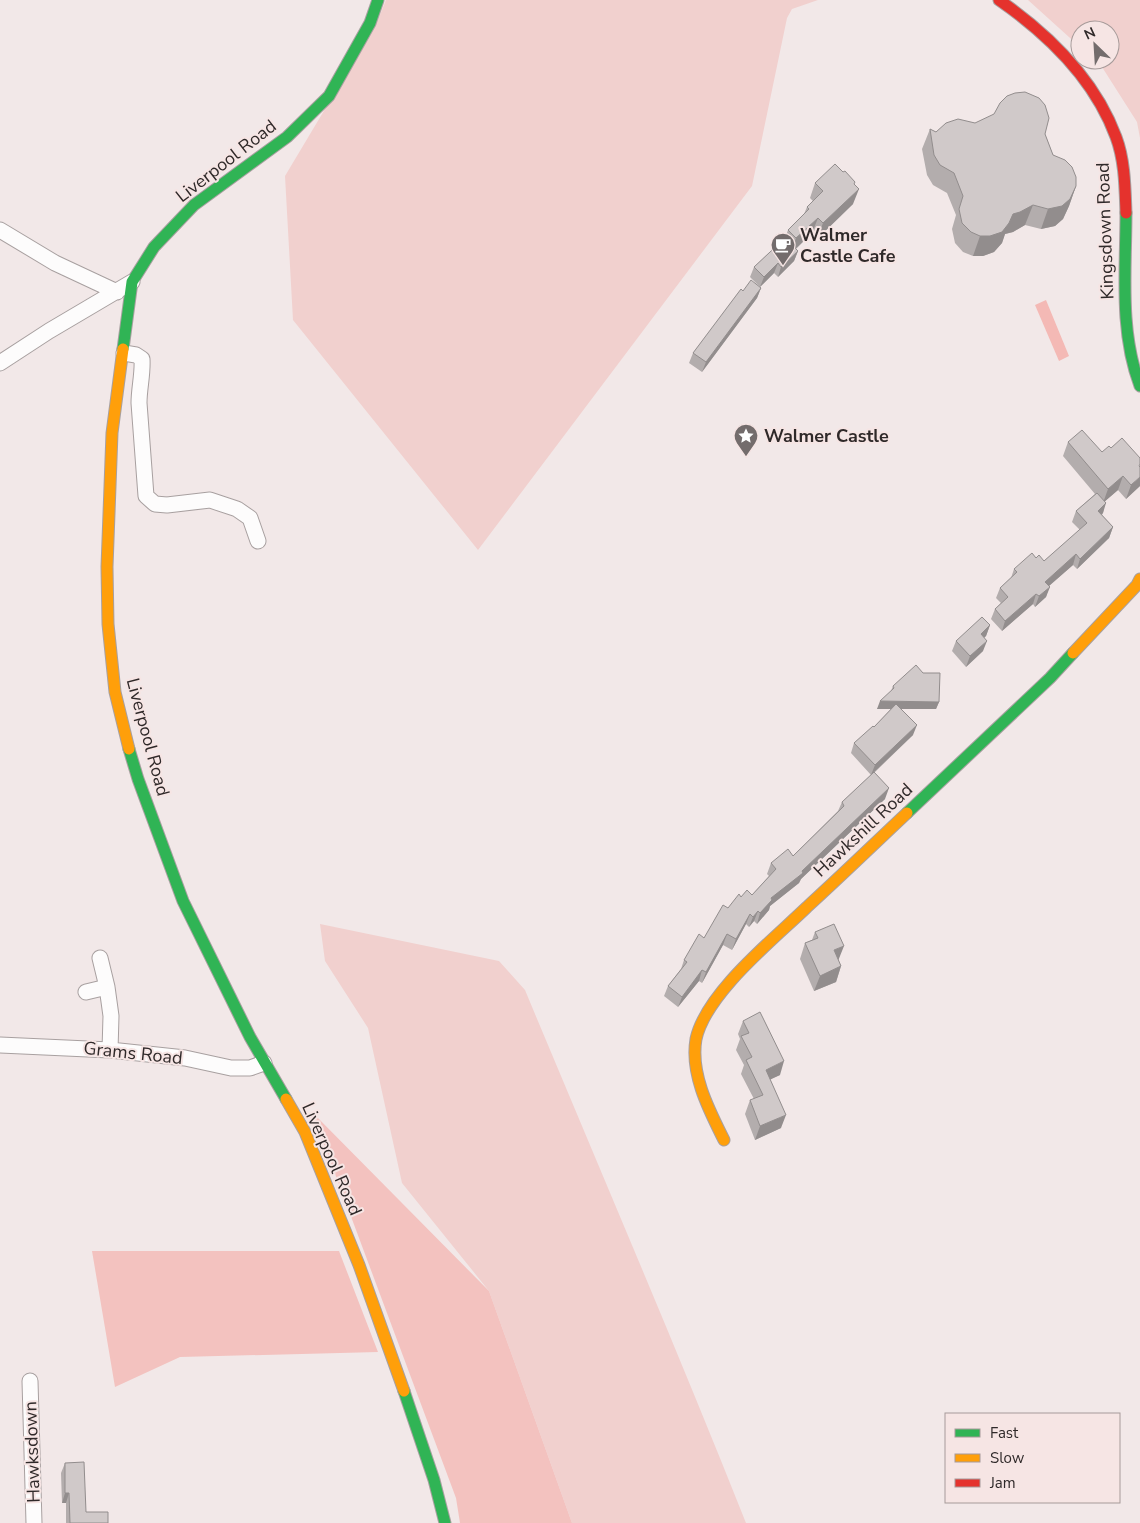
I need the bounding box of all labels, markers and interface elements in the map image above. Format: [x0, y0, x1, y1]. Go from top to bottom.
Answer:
north arrow [1070, 20, 1120, 70]
text: N [1081, 23, 1098, 44]
street label: Liverpool Road [171, 114, 281, 208]
street label: Kingsdown Road [1091, 162, 1119, 300]
place label: Walmer Castle Cafe [800, 223, 896, 268]
cafe icon: Walmer Castle Cafe [770, 232, 796, 266]
place icon: Walmer Castle [733, 423, 759, 457]
place label: Walmer Castle [764, 424, 889, 448]
street label: Liverpool Road [121, 675, 175, 799]
street label: Hawkshill Road [808, 778, 918, 882]
street label: Grams Road [82, 1036, 184, 1070]
street label: Liverpool Road [296, 1099, 368, 1219]
street label: Hawksdown [18, 1401, 46, 1503]
legend [945, 1413, 1120, 1503]
text: Fast [990, 1423, 1019, 1443]
text: Slow [990, 1448, 1025, 1468]
text: Jam [989, 1473, 1016, 1493]

